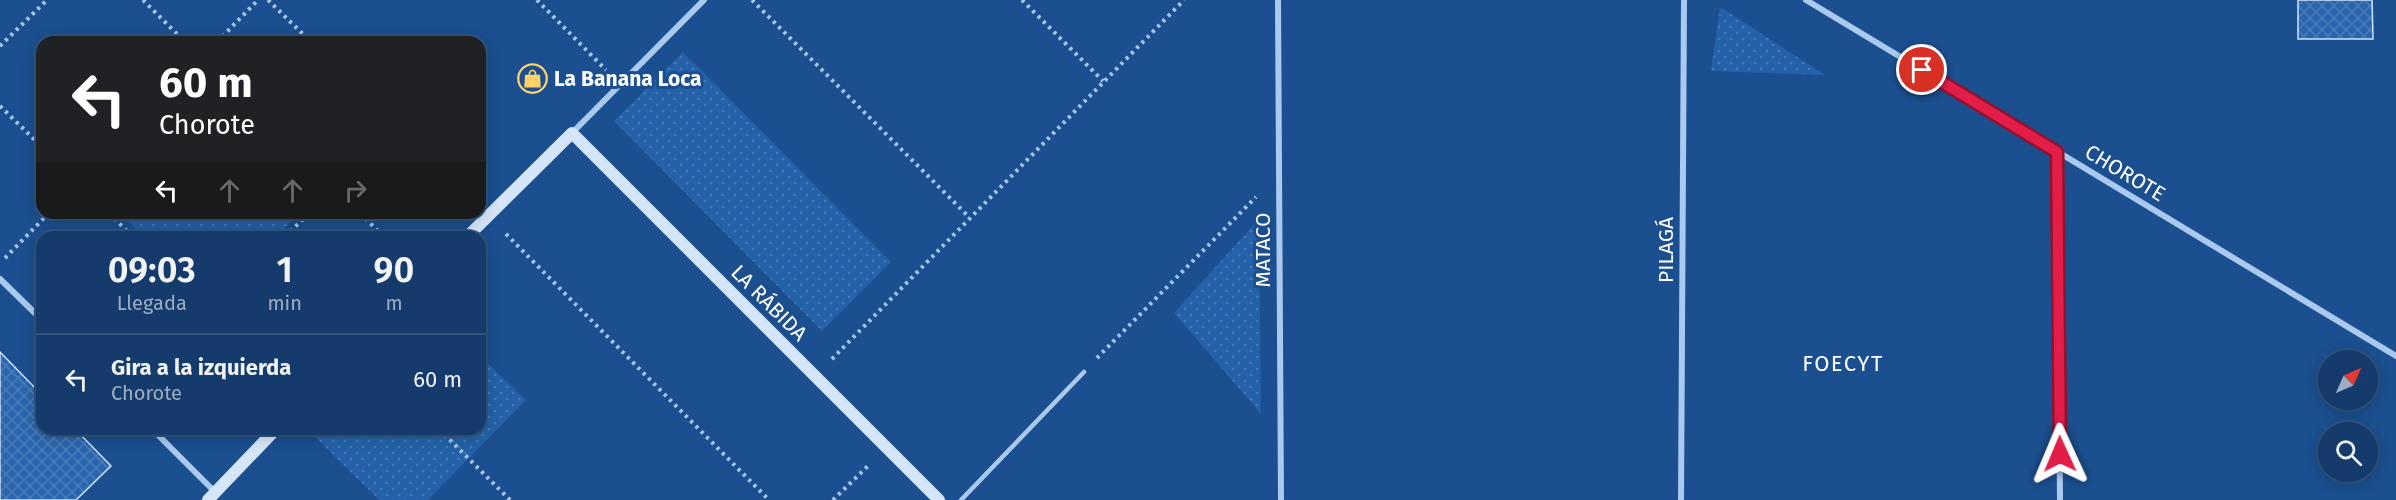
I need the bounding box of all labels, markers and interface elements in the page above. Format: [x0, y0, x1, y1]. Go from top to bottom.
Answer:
pin [1896, 44, 1947, 95]
icon: arrive [1905, 53, 1938, 86]
text: 60 m [159, 58, 253, 108]
icon: left [60, 60, 138, 138]
shop icon: La Banana Loca [517, 63, 549, 95]
place label: La Banana Loca [554, 66, 702, 92]
text: Chorote [159, 109, 255, 141]
street label: CHOROTE [2080, 139, 2170, 207]
icon: left [150, 174, 183, 207]
icon: ahead [213, 174, 246, 207]
icon: ahead [276, 174, 309, 207]
icon: right [339, 174, 372, 207]
street label: MATACO [1250, 213, 1276, 287]
street label: PILAGÁ [1653, 217, 1679, 283]
text: 09:03 [108, 248, 196, 292]
text: 1 [276, 248, 293, 292]
text: 90 [374, 248, 414, 292]
street label: LA RÁBIDA [725, 259, 813, 347]
text: Llegada [117, 291, 187, 315]
text: min [267, 291, 302, 315]
text: m [385, 291, 403, 315]
district label: FOECYT [1802, 350, 1884, 377]
north arrow [2318, 350, 2378, 410]
map controls [2318, 350, 2378, 482]
text: Gira a la izquierda [111, 354, 291, 381]
icon: left [60, 363, 93, 396]
text: 60 m [413, 366, 462, 393]
text: Chorote [111, 381, 182, 405]
position arrow [2028, 422, 2092, 486]
button: search [2318, 422, 2378, 482]

